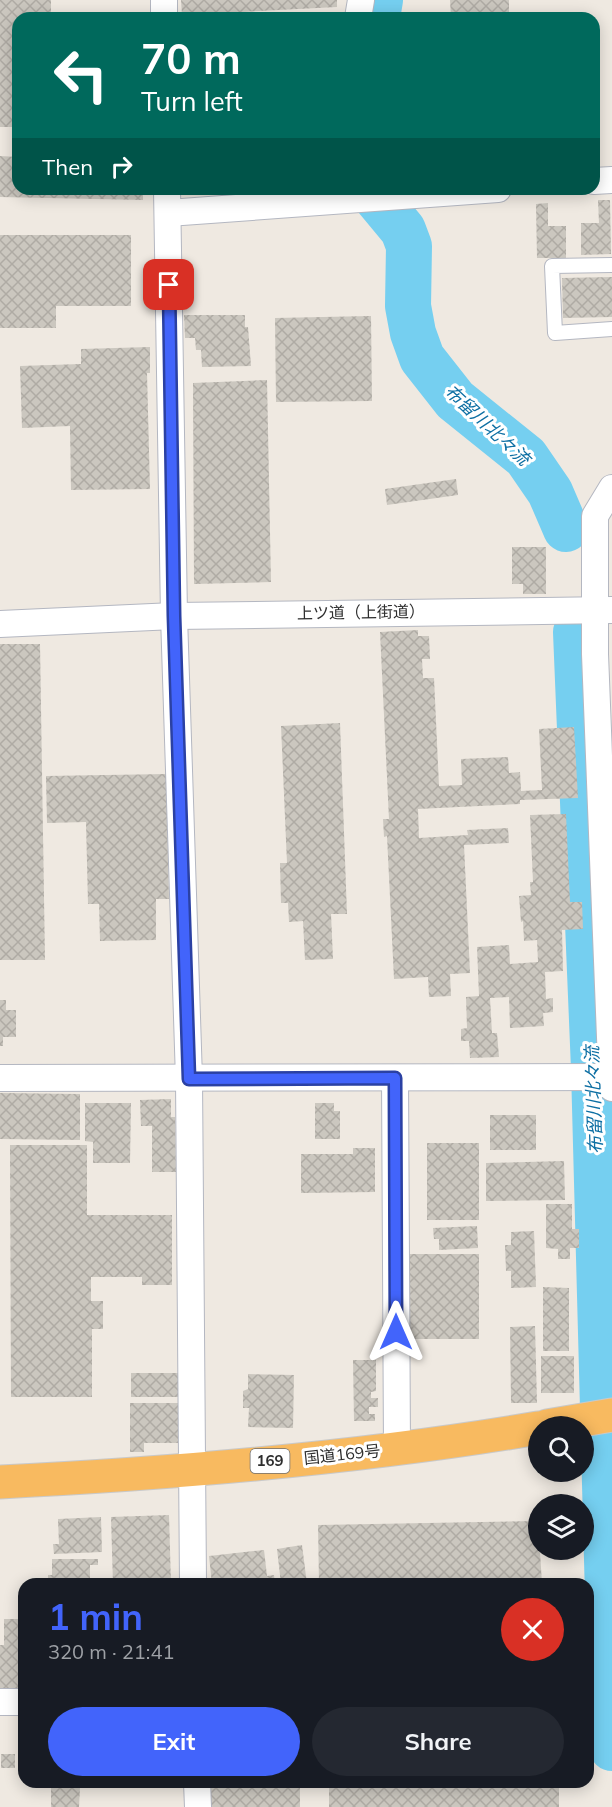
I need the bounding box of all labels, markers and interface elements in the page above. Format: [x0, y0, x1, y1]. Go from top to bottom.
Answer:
text: 70 m [141, 32, 241, 85]
icon: left [42, 36, 120, 114]
text: Turn left [141, 84, 243, 118]
icon: right [105, 150, 138, 183]
text: Then [42, 153, 93, 181]
pin [143, 259, 194, 310]
icon: arrive [152, 268, 185, 301]
water label: 布留川北々流 [440, 379, 537, 472]
street label: 上ツ道（上街道） [297, 601, 425, 623]
water label: 布留川北々流 [580, 1043, 607, 1154]
position arrow [364, 1300, 428, 1364]
map controls [528, 1416, 594, 1560]
button: search [528, 1416, 594, 1482]
street label: 国道169号 [303, 1440, 381, 1468]
road number: 169 [250, 1449, 290, 1473]
button: layers [528, 1494, 594, 1560]
text: 1 min [48, 1594, 143, 1639]
button: close [501, 1598, 564, 1661]
text: 320 m · 21:41 [48, 1639, 174, 1664]
button: Exit [48, 1707, 300, 1776]
button: Share [312, 1707, 564, 1776]

